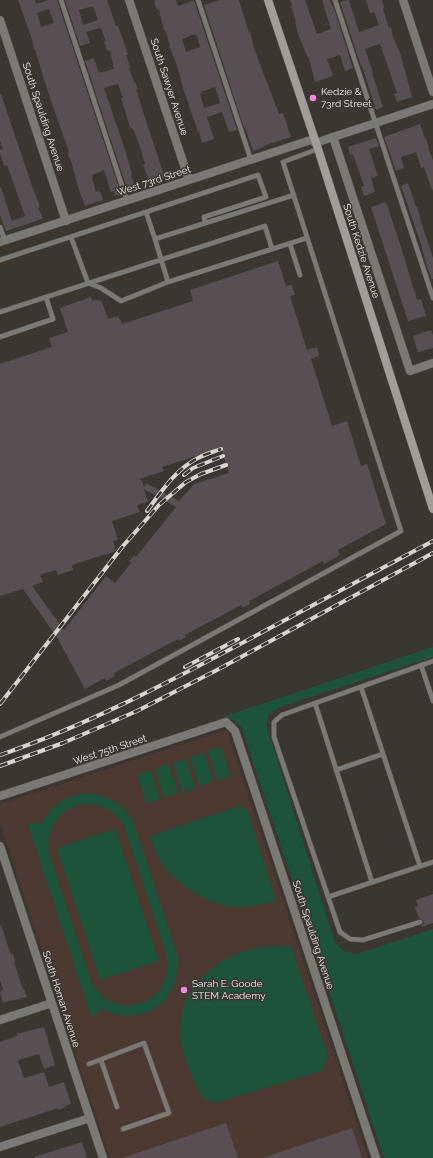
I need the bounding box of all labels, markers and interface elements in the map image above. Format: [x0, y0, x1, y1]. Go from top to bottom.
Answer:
street label: South Sawyer Avenue [148, 37, 190, 137]
street label: South Spaulding Avenue [20, 61, 66, 173]
place label: Kedzie & 73rd Street [321, 86, 372, 110]
marker: Kedzie & 73rd Street [308, 93, 318, 103]
street label: West 73rd Street [116, 163, 192, 199]
street label: South Kedzie Avenue [340, 202, 382, 300]
street label: West 75th Street [72, 732, 148, 768]
street label: South Spaulding Avenue [290, 879, 336, 991]
street label: South Homan Avenue [40, 949, 82, 1049]
place label: Sarah E. Goode STEM Academy [192, 978, 266, 1002]
marker: Sarah E. Goode STEM Academy [179, 985, 189, 995]

